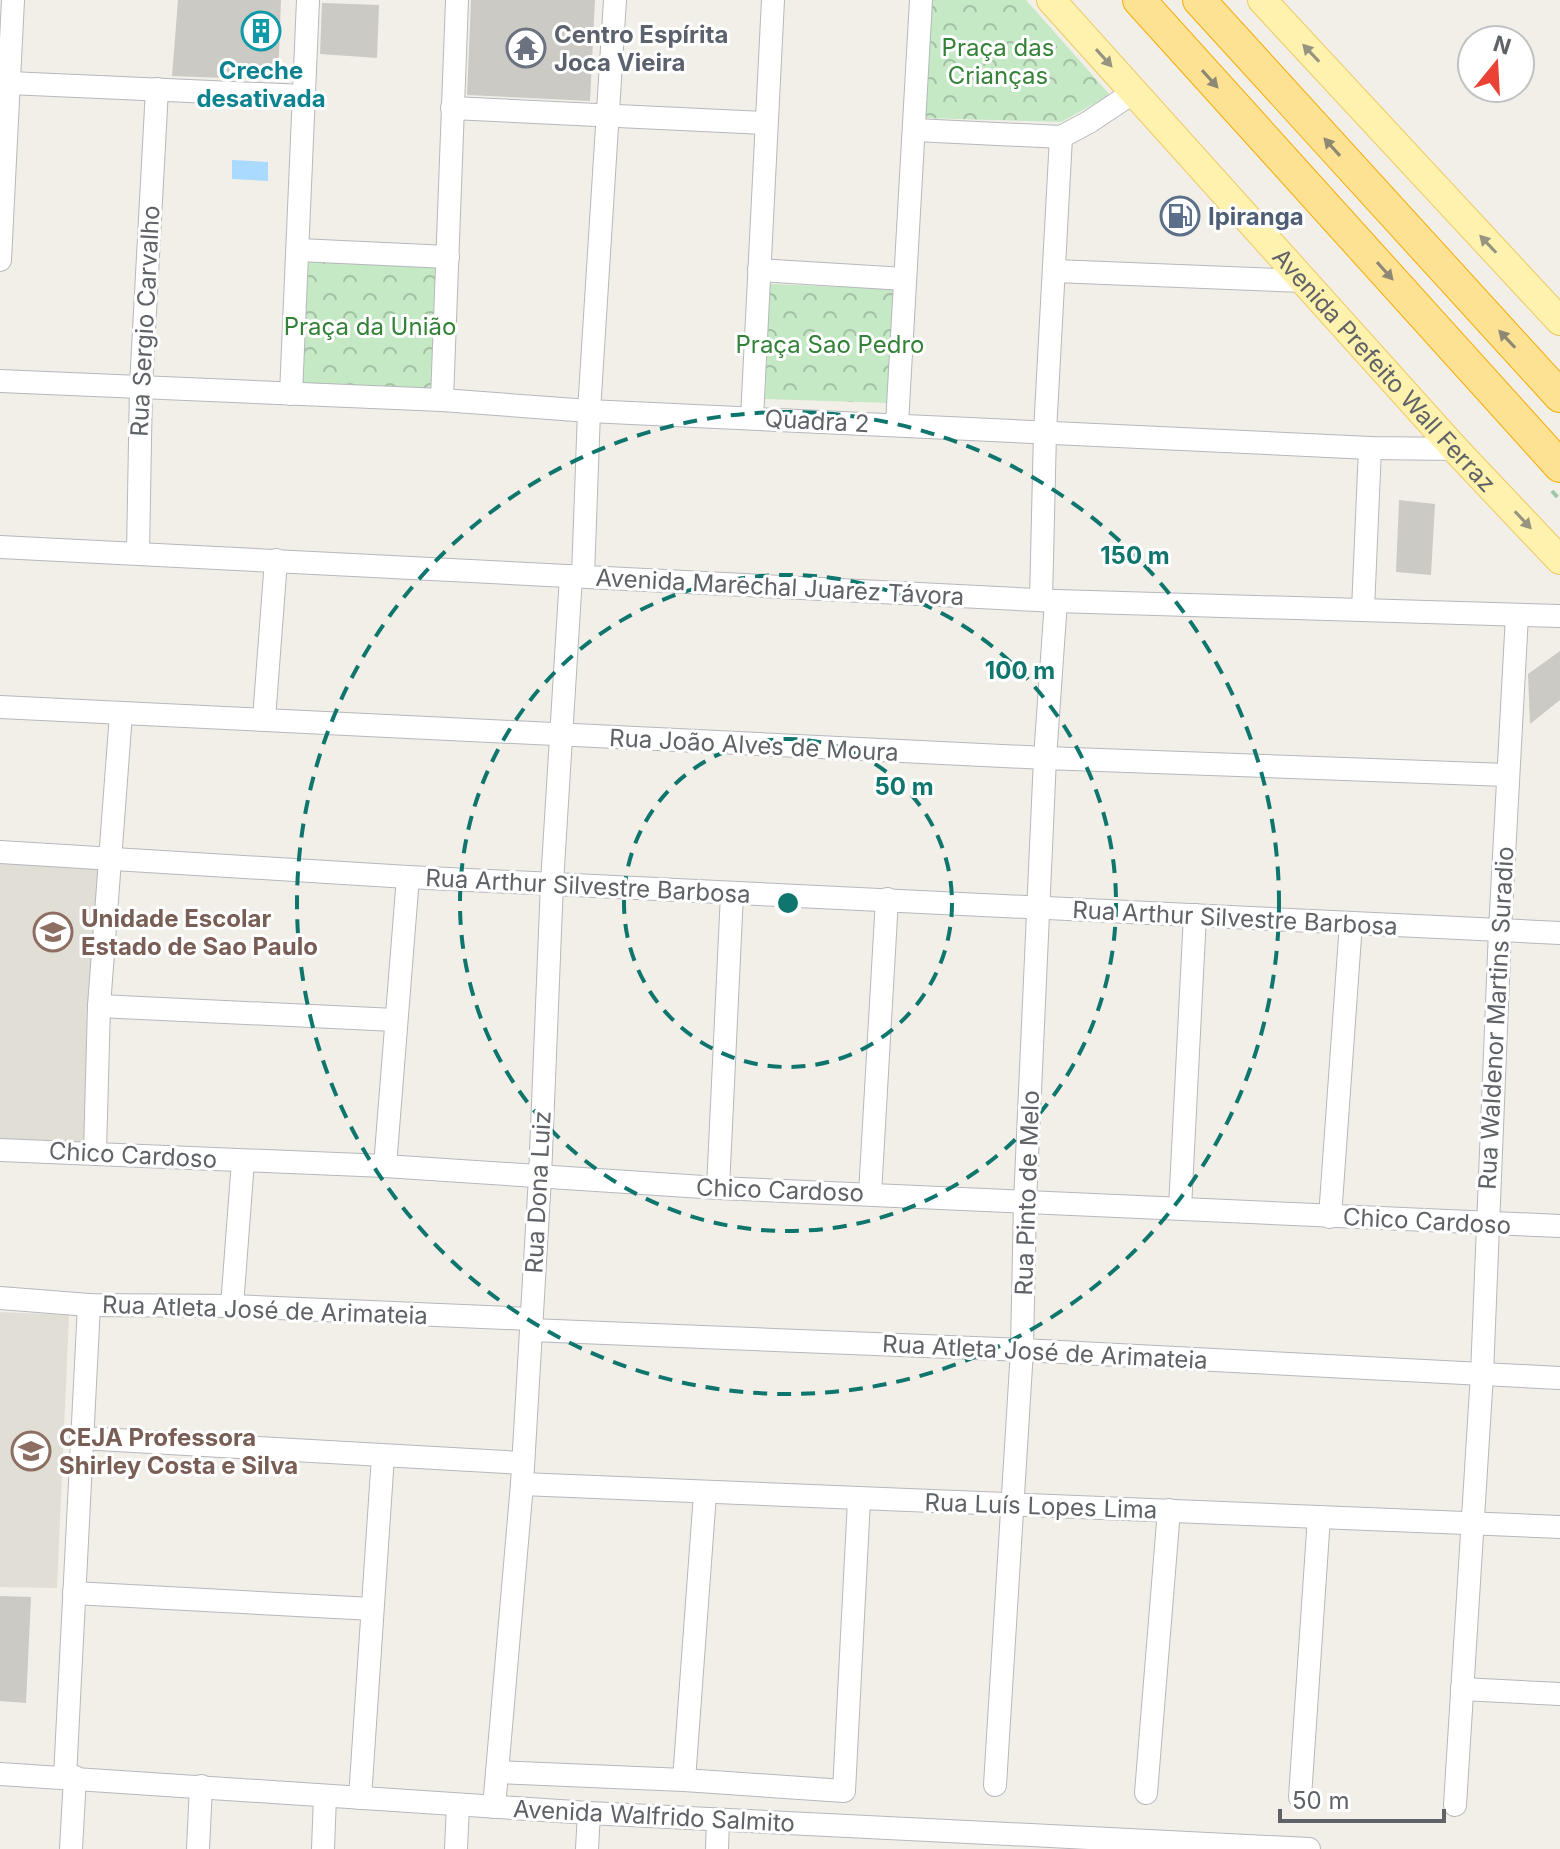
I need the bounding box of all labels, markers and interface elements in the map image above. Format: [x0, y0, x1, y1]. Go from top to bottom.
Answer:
building icon: Creche desativada [240, 10, 282, 52]
place label: Centro Espírita Joca Vieira [554, 20, 728, 77]
north arrow [1456, 24, 1536, 104]
temple icon: Centro Espírita Joca Vieira [505, 27, 547, 69]
text: N [1490, 30, 1514, 60]
park label: Praça das Crianças [942, 33, 1054, 90]
one-way arrow [1303, 44, 1321, 63]
one-way arrow [1094, 48, 1112, 67]
place label: Creche desativada [196, 56, 326, 113]
one-way arrow [1201, 69, 1219, 88]
one-way arrow [1323, 137, 1341, 157]
fuel station icon: Ipiranga [1159, 195, 1201, 237]
place label: Ipiranga [1208, 202, 1304, 231]
street label: Rua Sergio Carvalho [124, 205, 166, 437]
one-way arrow [1480, 234, 1498, 253]
street label: Avenida Prefeito Wall Ferraz [1267, 242, 1502, 498]
one-way arrow [1375, 262, 1393, 281]
park label: Praça da União [284, 312, 456, 341]
park label: Praça Sao Pedro [736, 330, 924, 359]
one-way arrow [1499, 330, 1517, 349]
street label: Quadra 2 [764, 404, 870, 438]
one-way arrow [1513, 511, 1531, 530]
text: 150 m [1100, 541, 1170, 570]
street label: Avenida Marechal Juarez Távora [595, 563, 965, 611]
text: 100 m [985, 656, 1055, 685]
street label: Rua João Alves de Moura [608, 723, 900, 767]
text: 50 m [874, 772, 934, 801]
street label: Rua Waldenor Martins Suradio [1473, 846, 1519, 1190]
street label: Rua Arthur Silvestre Barbosa [425, 863, 751, 909]
centre of rings [774, 889, 802, 917]
street label: Rua Arthur Silvestre Barbosa [1072, 895, 1398, 941]
place label: Unidade Escolar Estado de Sao Paulo [81, 904, 318, 961]
school or university icon: Unidade Escolar Estado de Sao Paulo [32, 911, 74, 953]
street label: Rua Pinto de Melo [1009, 1090, 1045, 1296]
street label: Rua Dona Luiz [519, 1110, 557, 1274]
street label: Chico Cardoso [48, 1136, 218, 1174]
street label: Chico Cardoso [695, 1173, 865, 1207]
street label: Chico Cardoso [1342, 1202, 1512, 1240]
street label: Rua Atleta José de Arimateia [102, 1290, 428, 1330]
street label: Rua Atleta José de Arimateia [882, 1329, 1208, 1375]
place label: CEJA Professora Shirley Costa e Silva [59, 1423, 298, 1480]
school or university icon: CEJA Professora Shirley Costa e Silva [10, 1430, 52, 1472]
street label: Rua Luís Lopes Lima [924, 1487, 1158, 1525]
scale bar [1280, 1773, 1444, 1823]
text: 50 m [1292, 1786, 1350, 1815]
street label: Avenida Walfrido Salmito [512, 1794, 796, 1838]

